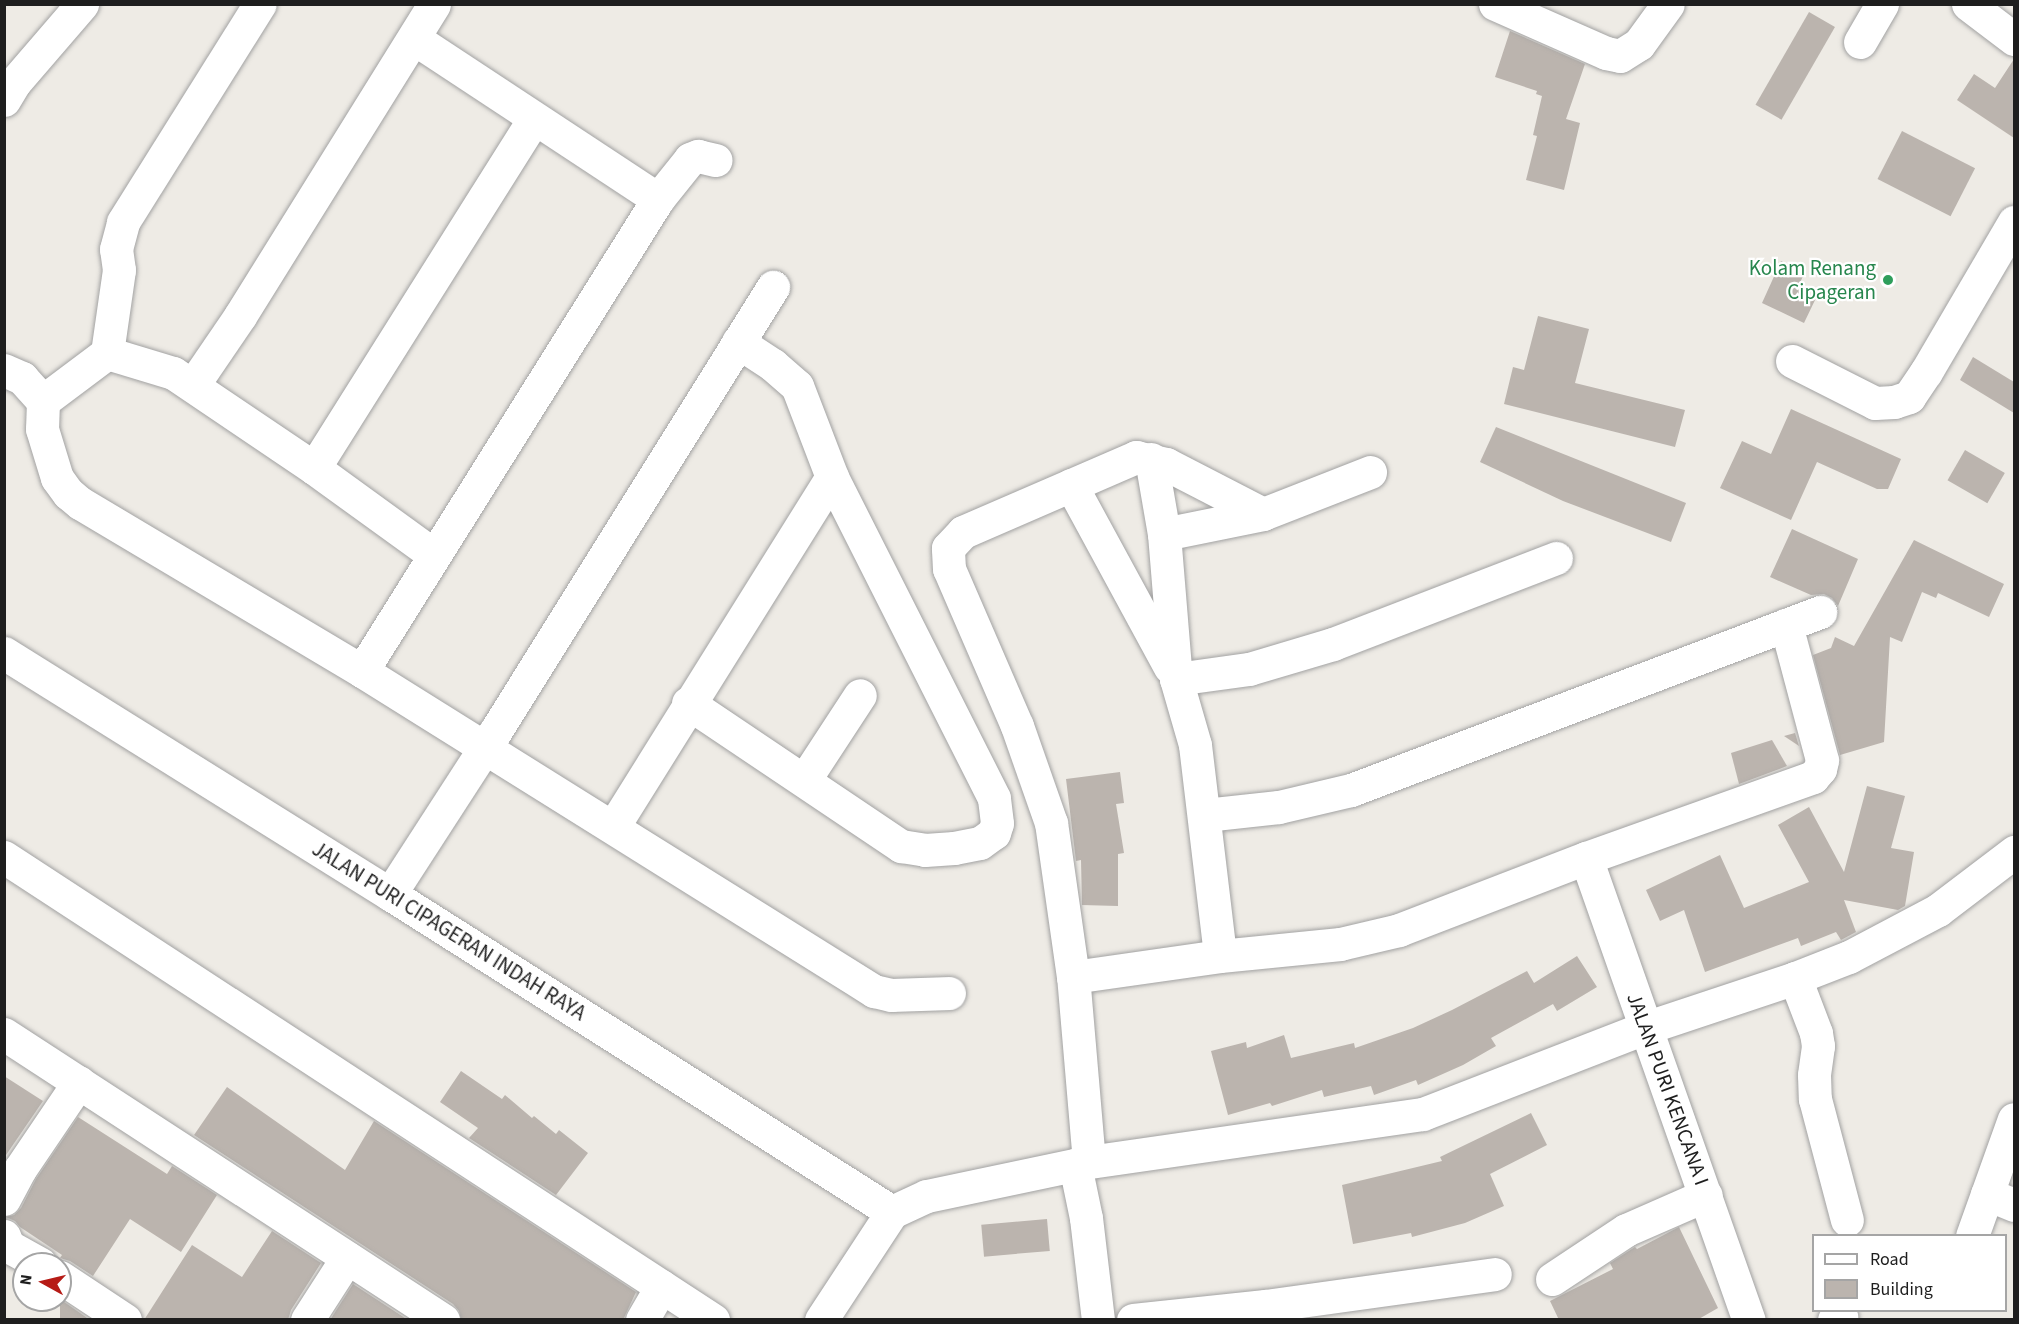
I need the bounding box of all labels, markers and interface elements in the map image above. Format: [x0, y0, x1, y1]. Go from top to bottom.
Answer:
place label: Kolam Renang Cipageran [1749, 255, 1876, 305]
marker: Kolam Renang Cipageran [1881, 273, 1895, 287]
street label: JALAN PURI CIPAGERAN INDAH RAYA [308, 836, 590, 1026]
street label: JALAN PURI KENCANA I [1621, 989, 1715, 1189]
legend [1812, 1234, 2007, 1312]
text: Road [1870, 1247, 1909, 1272]
north arrow [12, 1252, 72, 1312]
text: N [15, 1273, 38, 1287]
text: Building [1870, 1277, 1933, 1302]

